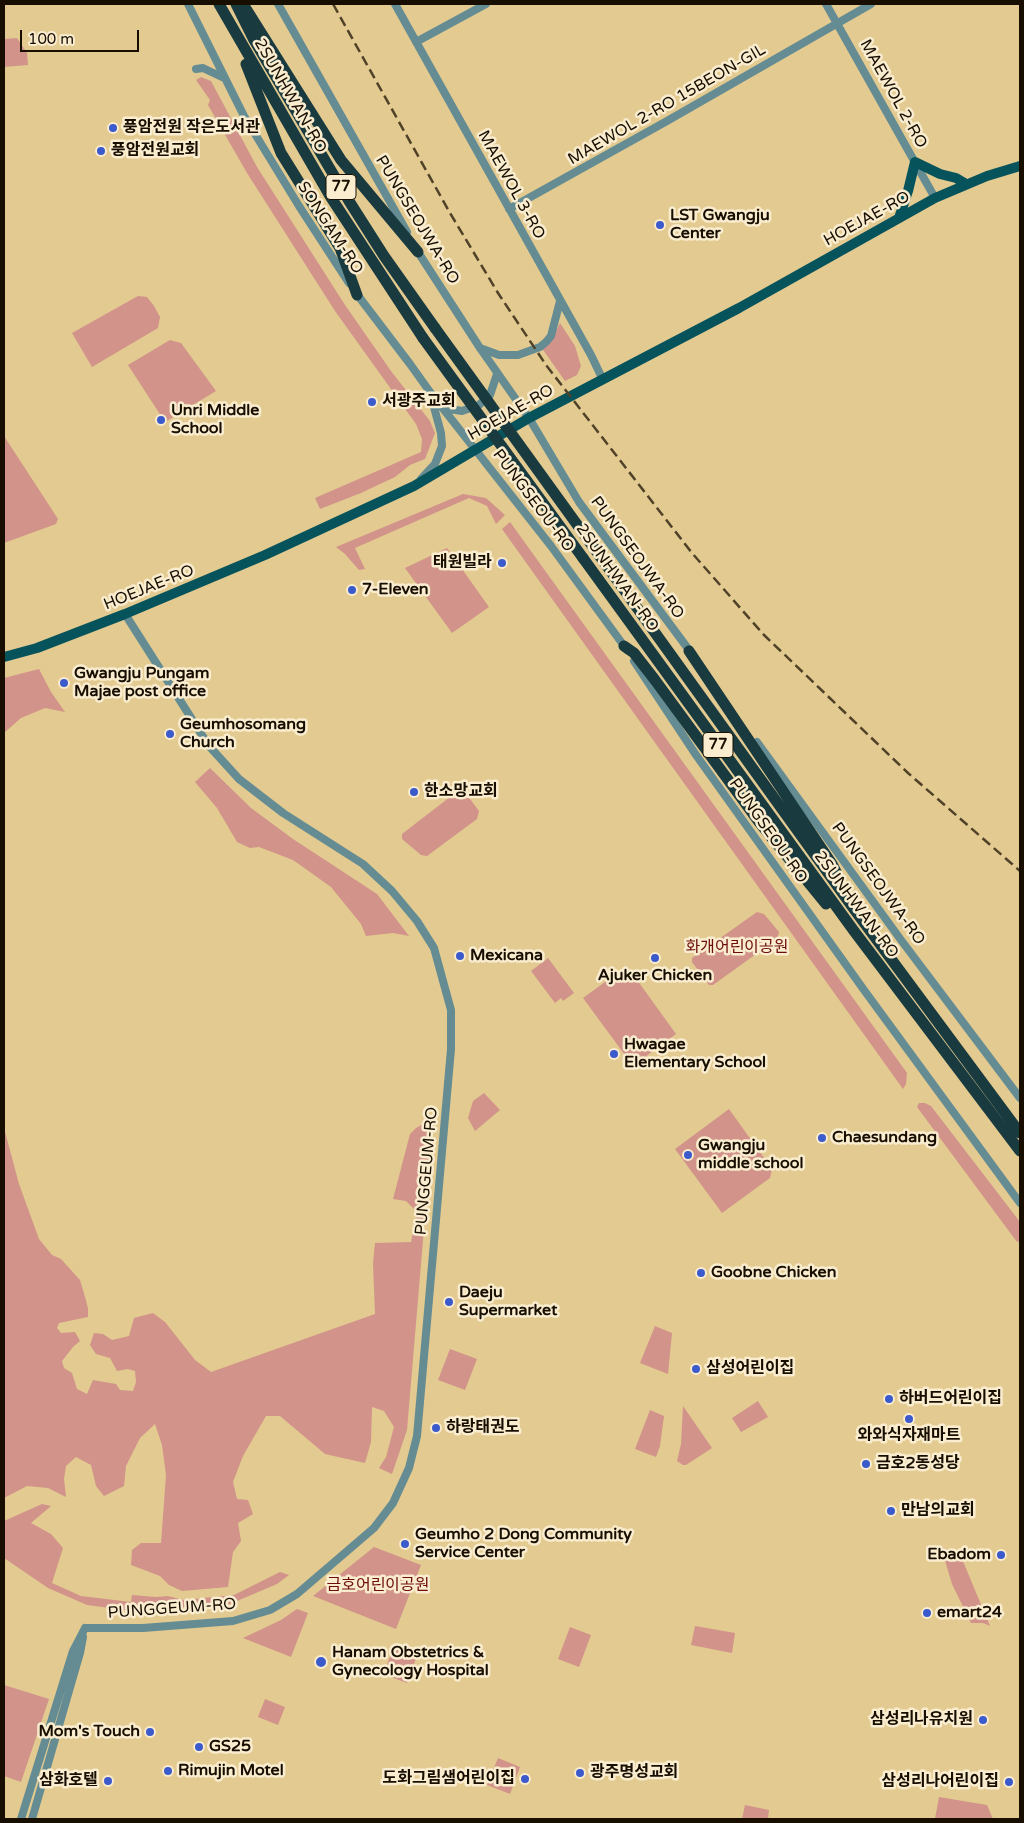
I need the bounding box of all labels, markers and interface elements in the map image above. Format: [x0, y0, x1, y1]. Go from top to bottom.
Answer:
scale bar [22, 20, 141, 52]
text: 100 m [28, 30, 74, 48]
street label: 2SUNHWAN-RO [249, 35, 331, 157]
street label: MAEWOL 2-RO [855, 36, 931, 152]
street label: MAEWOL 2-RO 15BEON-GIL [565, 40, 769, 170]
place label: 풍암전원 작은도서관 [123, 118, 260, 138]
marker: 풍암전원 작은도서관 [107, 122, 119, 134]
street label: MAEWOL 3-RO [473, 127, 549, 243]
place label: 풍암전원교회 [111, 141, 199, 161]
marker: 풍암전원교회 [95, 145, 107, 157]
street label: PUNGSEOJWA-RO [371, 152, 463, 288]
road number: 77 [326, 174, 356, 200]
street label: SONGAM-RO [293, 178, 367, 278]
street label: HOEJAE-RO [820, 187, 914, 251]
place label: LST Gwangju Center [670, 206, 770, 244]
marker: LST Gwangju Center [654, 219, 666, 231]
street label: HOEJAE-RO [465, 381, 557, 445]
place label: 서광주교회 [382, 392, 456, 412]
marker: 서광주교회 [366, 396, 378, 408]
place label: Unri Middle School [171, 401, 259, 439]
marker: Unri Middle School [155, 414, 167, 426]
street label: PUNGSEOU-RO [488, 446, 578, 556]
street label: PUNGSEOJWA-RO [586, 493, 688, 623]
street label: 2SUNHWAN-RO [571, 520, 663, 636]
place label: 태원빌라 [433, 553, 492, 573]
marker: 태원빌라 [496, 557, 508, 569]
street label: HOEJAE-RO [101, 561, 197, 615]
place label: 7-Eleven [362, 580, 429, 600]
marker: 7-Eleven [346, 584, 358, 596]
place label: Gwangju Pungam Majae post office [74, 664, 209, 702]
marker: Gwangju Pungam Majae post office [58, 677, 70, 689]
place label: Geumhosomang Church [180, 715, 306, 753]
marker: Geumhosomang Church [164, 728, 176, 740]
road number: 77 [703, 732, 733, 758]
street label: PUNGSEOU-RO [725, 775, 811, 887]
place label: 한소망교회 [424, 782, 498, 802]
marker: 한소망교회 [408, 786, 420, 798]
street label: PUNGSEOJWA-RO [827, 819, 929, 949]
street label: 2SUNHWAN-RO [810, 848, 902, 962]
park label: 화개어린이공원 [685, 938, 789, 958]
place label: Mexicana [470, 946, 543, 966]
marker: Mexicana [454, 950, 466, 962]
marker: Ajuker Chicken [649, 952, 661, 964]
place label: Ajuker Chicken [598, 966, 712, 986]
place label: Hwagae Elementary School [624, 1035, 766, 1073]
marker: Hwagae Elementary School [608, 1048, 620, 1060]
street label: PUNGGEUM-RO [412, 1106, 442, 1236]
place label: Chaesundang [832, 1128, 937, 1148]
marker: Chaesundang [816, 1132, 828, 1144]
place label: Gwangju middle school [698, 1136, 803, 1174]
marker: Gwangju middle school [682, 1149, 694, 1161]
place label: Goobne Chicken [711, 1263, 836, 1283]
marker: Goobne Chicken [695, 1267, 707, 1279]
place label: Daeju Supermarket [459, 1283, 557, 1321]
marker: Daeju Supermarket [443, 1296, 455, 1308]
place label: 삼성어린이집 [706, 1359, 794, 1379]
marker: 삼성어린이집 [690, 1363, 702, 1375]
place label: 하버드어린이집 [899, 1389, 1002, 1409]
marker: 하버드어린이집 [883, 1393, 895, 1405]
marker: 와와식자재마트 [903, 1413, 915, 1425]
place label: 하랑태권도 [446, 1418, 520, 1438]
marker: 하랑태권도 [430, 1422, 442, 1434]
place label: 와와식자재마트 [857, 1426, 961, 1446]
place label: 금호2동성당 [876, 1454, 960, 1474]
marker: 금호2동성당 [860, 1458, 872, 1470]
place label: 만남의교회 [901, 1501, 975, 1521]
marker: 만남의교회 [885, 1505, 897, 1517]
place label: Geumho 2 Dong Community Service Center [415, 1525, 632, 1563]
marker: Geumho 2 Dong Community Service Center [399, 1538, 411, 1550]
place label: Ebadom [927, 1545, 991, 1565]
marker: Ebadom [995, 1549, 1007, 1561]
park label: 금호어린이공원 [326, 1576, 430, 1596]
street label: PUNGGEUM-RO [107, 1595, 237, 1623]
place label: emart24 [937, 1603, 1002, 1623]
marker: emart24 [921, 1607, 933, 1619]
place label: Hanam Obstetrics & Gynecology Hospital [332, 1643, 489, 1681]
marker: Hanam Obstetrics & Gynecology Hospital [314, 1655, 328, 1669]
place label: 삼성리나유치원 [870, 1710, 973, 1730]
marker: 삼성리나유치원 [977, 1714, 989, 1726]
place label: Mom's Touch [38, 1722, 140, 1742]
marker: Mom's Touch [144, 1726, 156, 1738]
place label: GS25 [209, 1737, 251, 1757]
marker: GS25 [193, 1741, 205, 1753]
place label: Rimujin Motel [178, 1761, 284, 1781]
place label: 광주명성교회 [590, 1763, 678, 1783]
marker: Rimujin Motel [162, 1765, 174, 1777]
marker: 광주명성교회 [574, 1767, 586, 1779]
place label: 도화그림샘어린이집 [383, 1769, 515, 1789]
place label: 삼화호텔 [39, 1771, 98, 1791]
place label: 삼성리나어린이집 [881, 1772, 999, 1792]
marker: 도화그림샘어린이집 [519, 1773, 531, 1785]
marker: 삼화호텔 [102, 1775, 114, 1787]
marker: 삼성리나어린이집 [1003, 1776, 1015, 1788]

